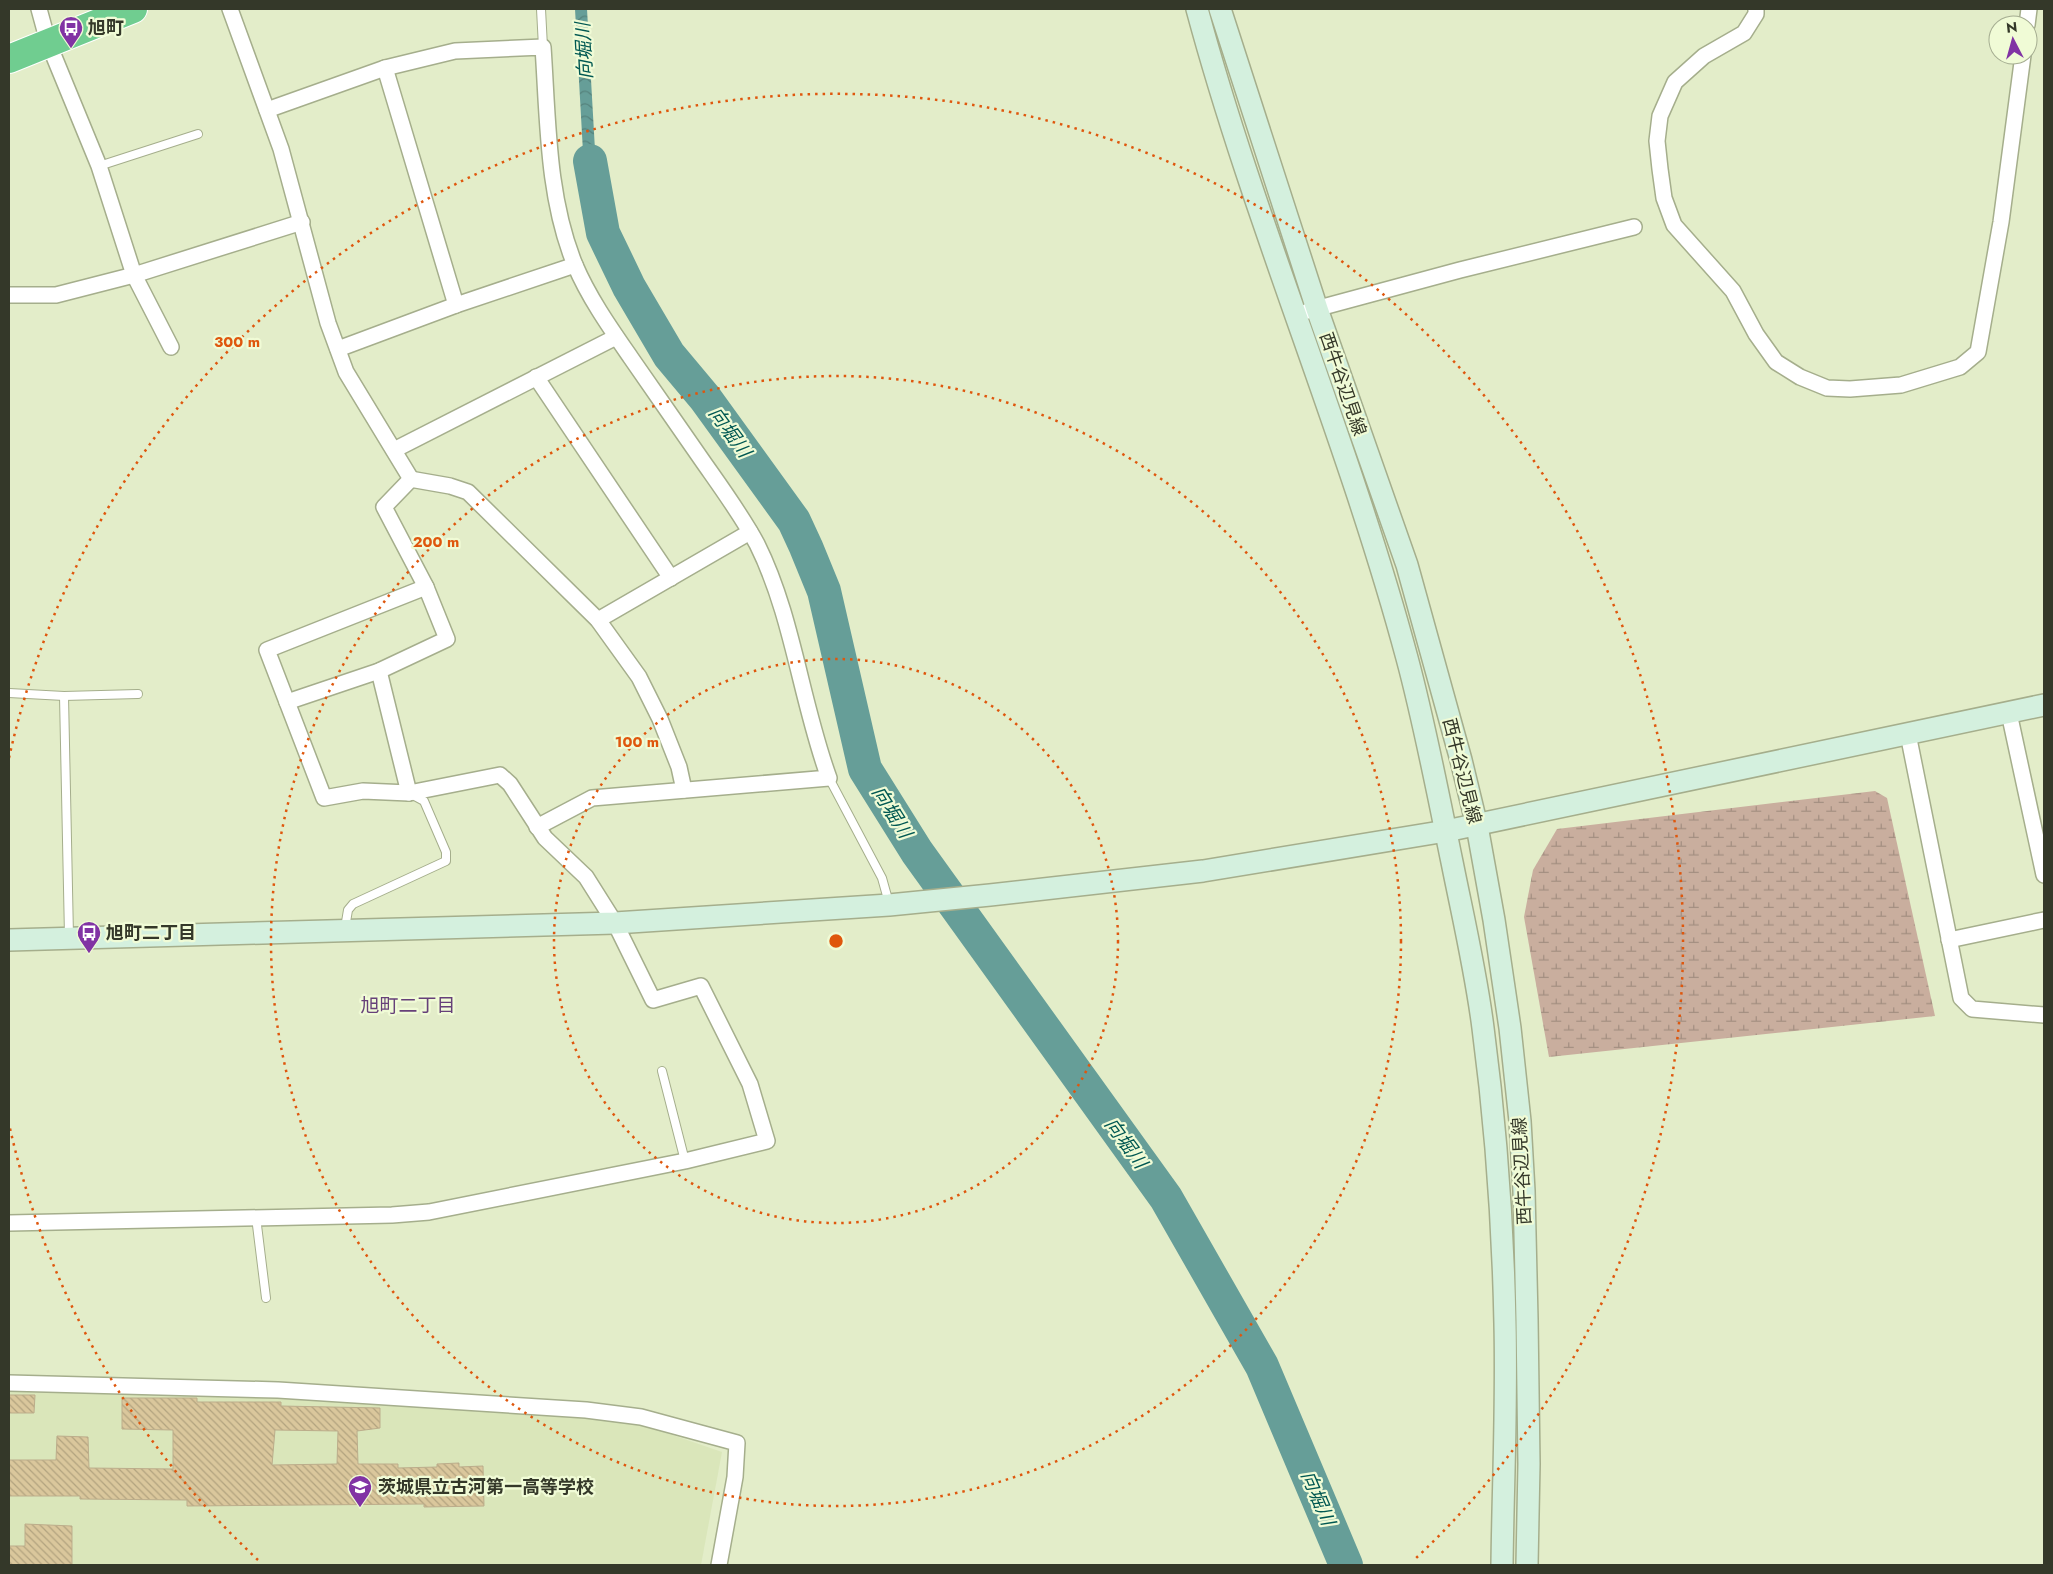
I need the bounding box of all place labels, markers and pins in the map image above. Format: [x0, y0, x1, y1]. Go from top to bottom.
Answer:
bus stop icon: 旭町 [58, 15, 84, 49]
place label: 旭町 [88, 15, 124, 41]
bus stop icon: 旭町二丁目 [76, 920, 102, 954]
place label: 旭町二丁目 [106, 920, 196, 946]
centre of rings [827, 932, 845, 950]
school or university icon: 茨城県立古河第一高等学校 [347, 1474, 373, 1508]
place label: 茨城県立古河第一高等学校 [378, 1474, 594, 1500]

